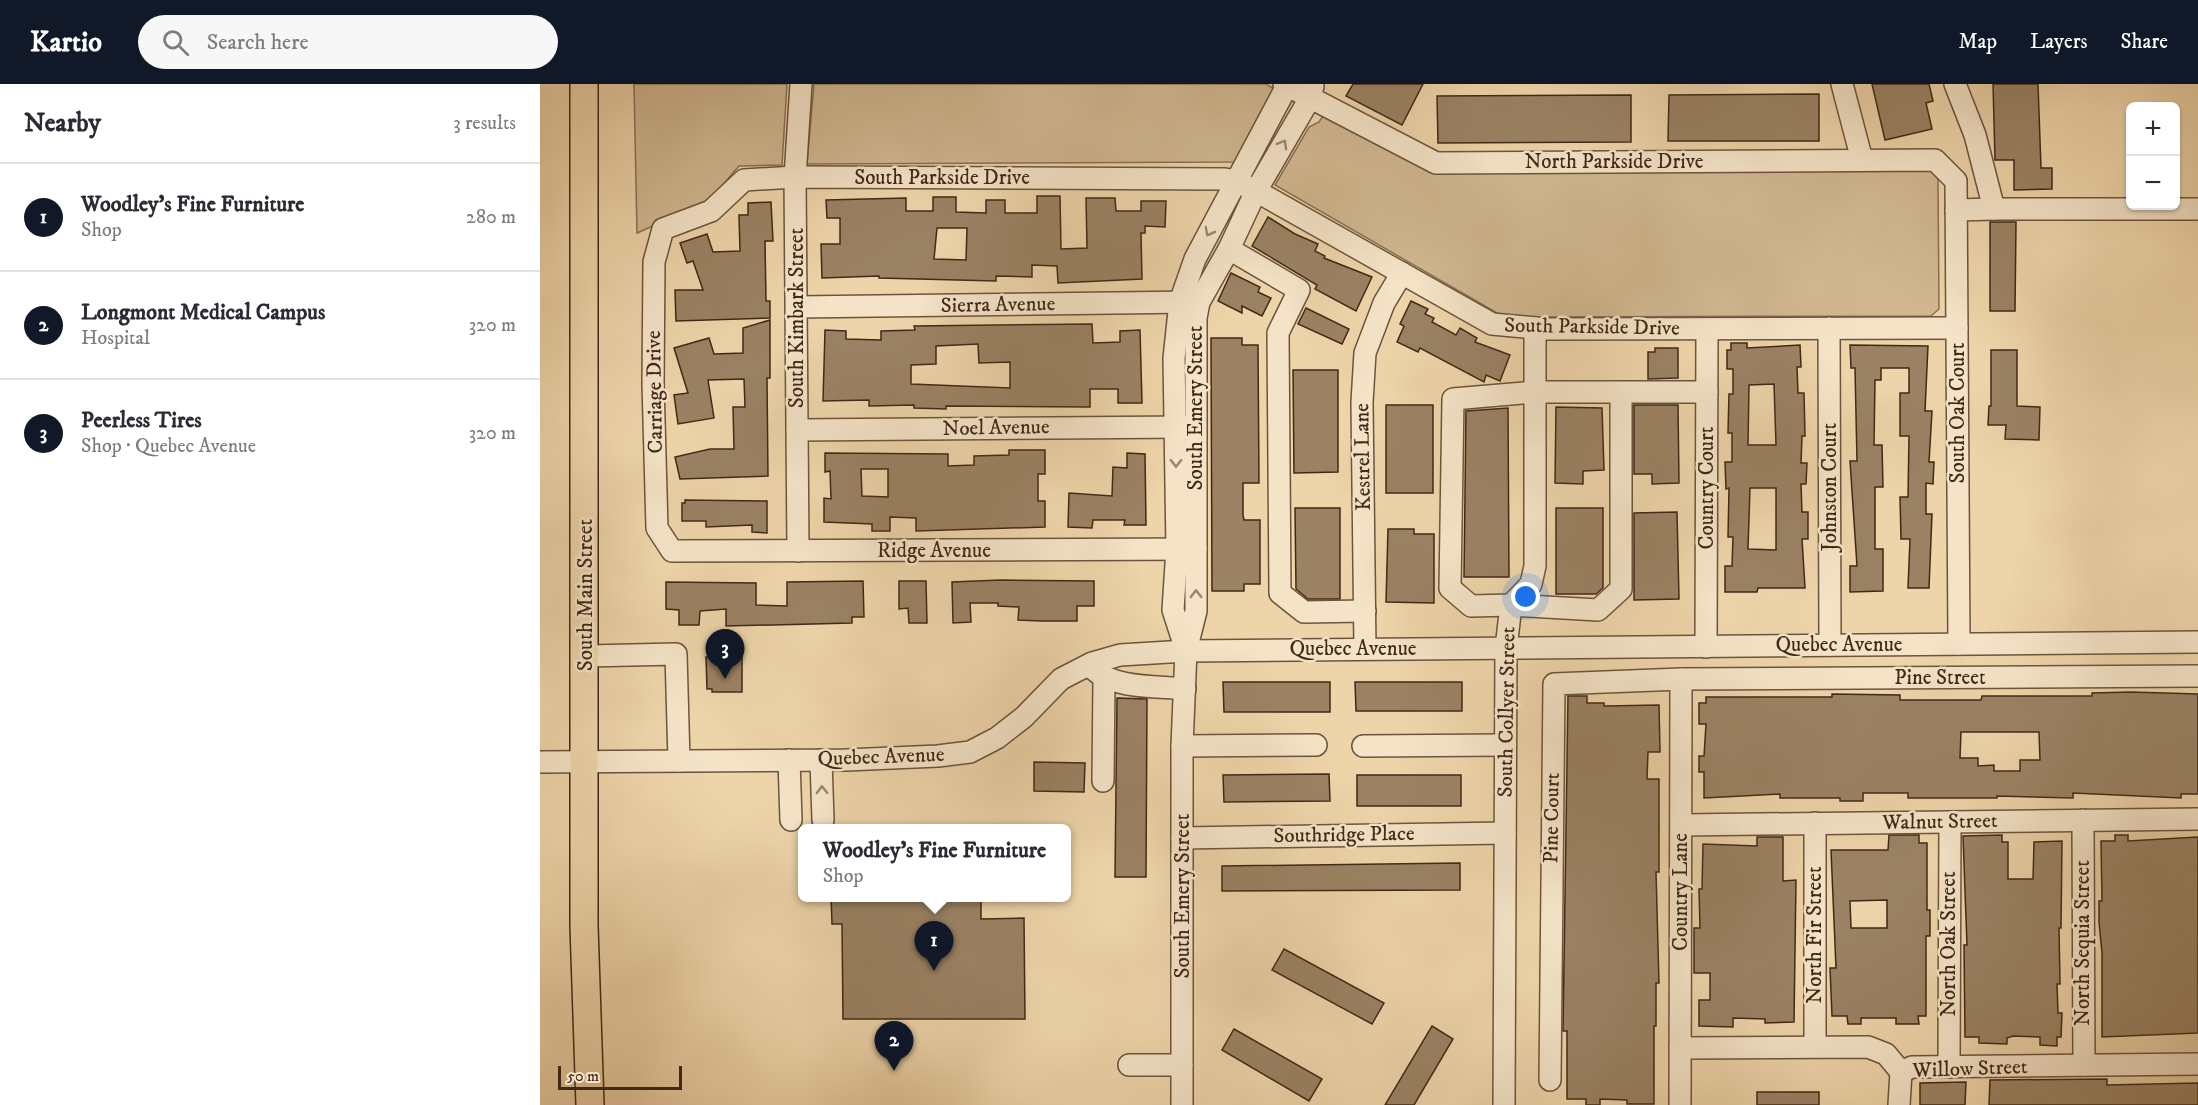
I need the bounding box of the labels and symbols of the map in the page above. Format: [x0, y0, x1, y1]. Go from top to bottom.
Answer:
one-way arrow [1275, 140, 1287, 150]
street label: North Parkside Drive [1524, 149, 1704, 175]
street label: South Parkside Drive [854, 165, 1030, 191]
one-way arrow [1205, 226, 1216, 237]
street label: South Kimbark Street [784, 227, 810, 408]
street label: Sierra Avenue [940, 291, 1056, 319]
street label: South Parkside Drive [1504, 312, 1680, 342]
street label: South Emery Street [1183, 325, 1209, 490]
street label: Carriage Drive [641, 330, 669, 454]
street label: South Oak Court [1945, 342, 1971, 484]
street label: Kestrel Lane [1349, 403, 1377, 511]
street label: Noel Avenue [942, 414, 1050, 442]
street label: Johnston Court [1817, 423, 1843, 553]
street label: Country Court [1694, 426, 1720, 550]
one-way arrow [1170, 458, 1182, 467]
street label: South Main Street [573, 519, 599, 671]
street label: Ridge Avenue [877, 538, 991, 564]
your location [1511, 582, 1540, 611]
one-way arrow [1190, 589, 1202, 598]
street label: South Collyer Street [1493, 626, 1521, 798]
pin: 3 [706, 630, 744, 679]
street label: Quebec Avenue [1775, 632, 1903, 658]
street label: Quebec Avenue [1289, 636, 1417, 662]
street label: Pine Street [1894, 665, 1986, 691]
street label: Quebec Avenue [817, 742, 945, 772]
street label: Pine Court [1538, 772, 1566, 864]
one-way arrow [816, 786, 828, 795]
street label: Walnut Street [1881, 808, 1998, 836]
street label: South Emery Street [1170, 813, 1196, 978]
street label: Southridge Place [1273, 821, 1415, 849]
street label: Country Lane [1668, 833, 1694, 951]
street label: North Sequia Street [2070, 860, 2096, 1026]
street label: North Fir Street [1802, 866, 1828, 1004]
street label: North Oak Street [1936, 871, 1962, 1017]
pin: 1 [914, 922, 954, 971]
pin: 2 [874, 1022, 914, 1071]
street label: Willow Street [1911, 1054, 2028, 1084]
scale bar [558, 1063, 682, 1090]

